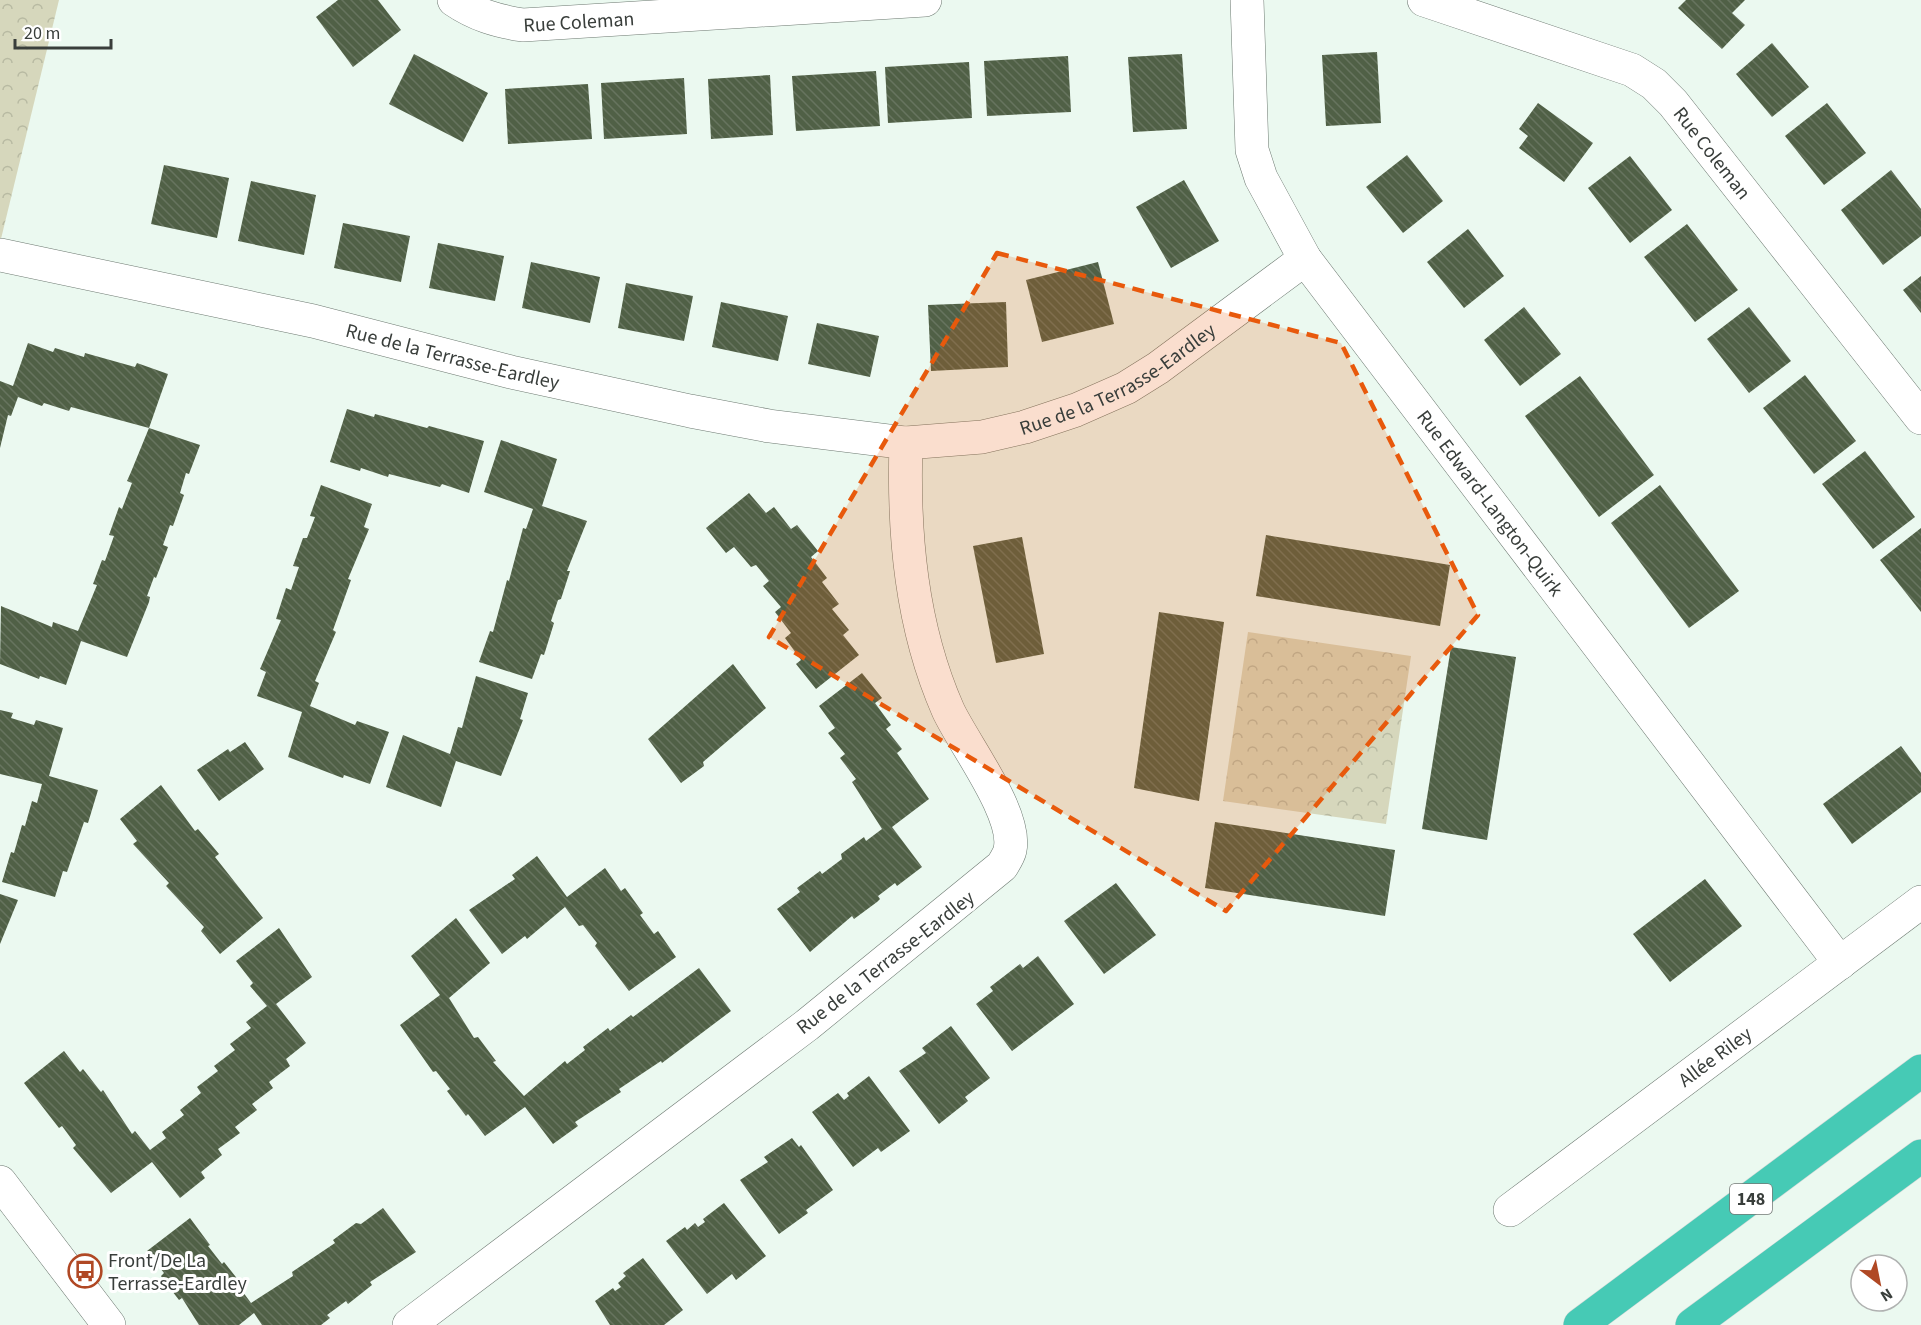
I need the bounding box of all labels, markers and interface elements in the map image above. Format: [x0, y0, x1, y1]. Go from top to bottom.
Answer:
street label: Rue Coleman [523, 5, 635, 40]
scale bar [15, 12, 111, 50]
text: 20 m [24, 21, 60, 46]
street label: Rue Coleman [1666, 101, 1757, 206]
street label: Rue de la Terrasse-Eardley [343, 317, 563, 397]
street label: Rue de la Terrasse-Eardley [1016, 317, 1222, 443]
street label: Rue Edward-Langton-Quirk [1410, 405, 1570, 603]
street label: Rue de la Terrasse-Eardley [791, 884, 981, 1041]
street label: Allée Riley [1673, 1020, 1759, 1094]
road number: 148 [1730, 1184, 1772, 1214]
place label: Front/De La Terrasse-Eardley [108, 1247, 247, 1298]
bus stop icon: Front/De La Terrasse-Eardley [67, 1253, 103, 1289]
north arrow [1849, 1253, 1909, 1313]
text: N [1876, 1283, 1897, 1307]

